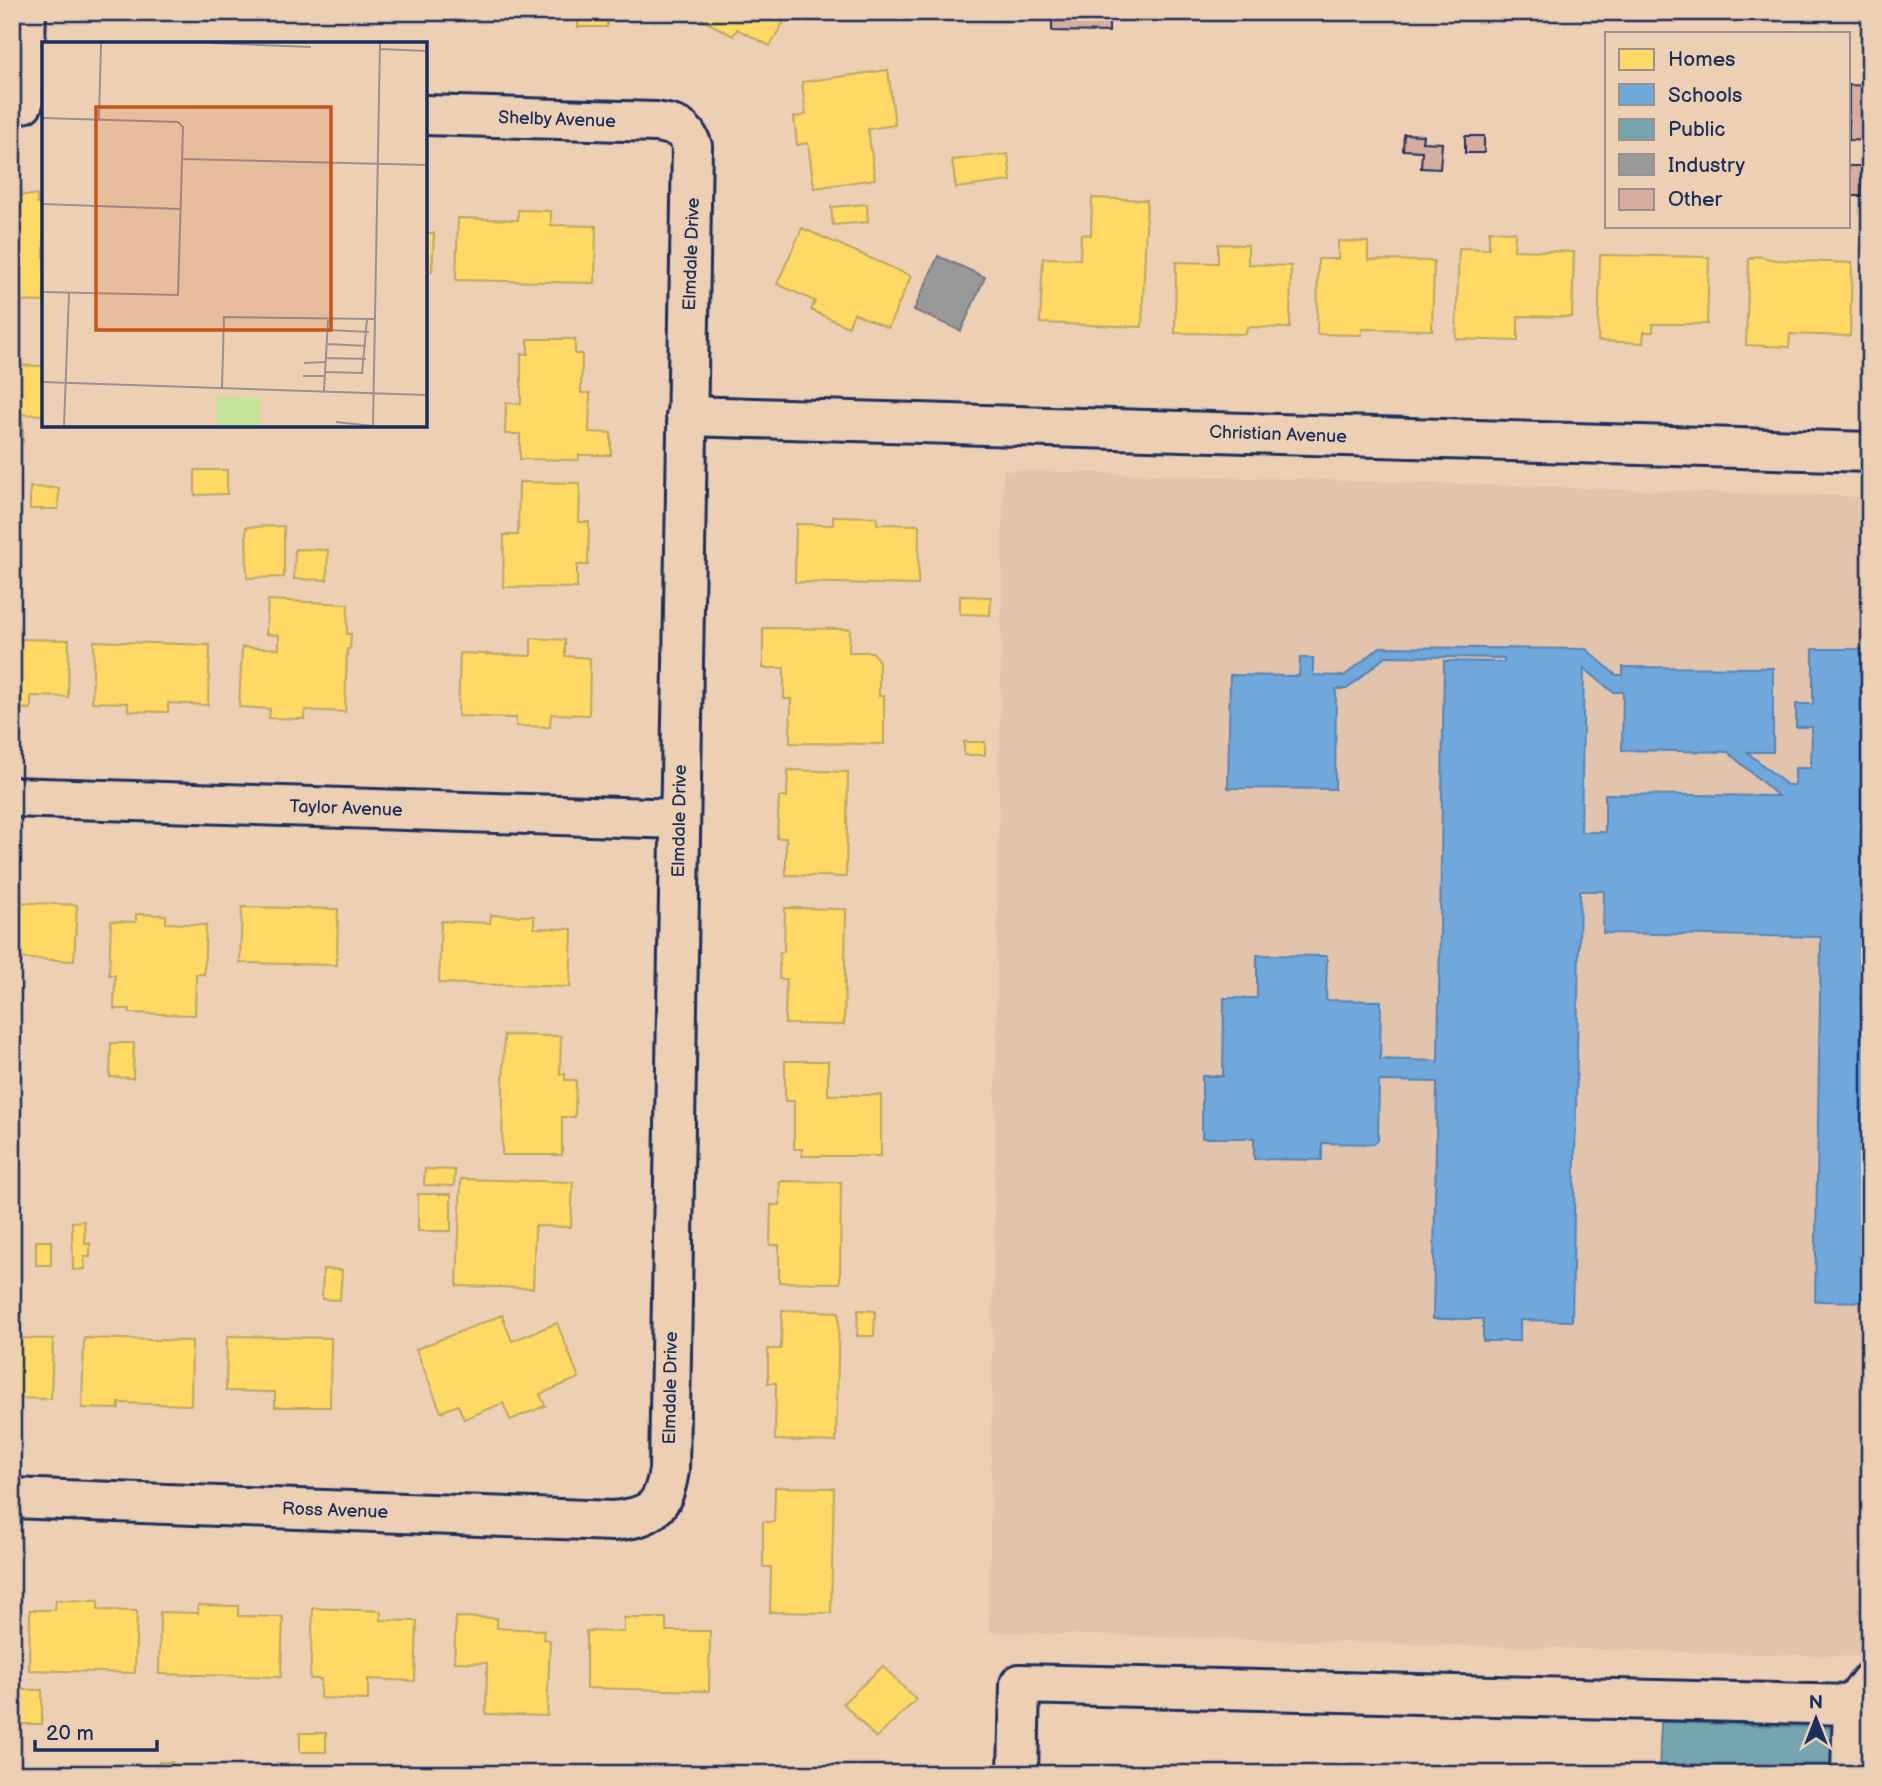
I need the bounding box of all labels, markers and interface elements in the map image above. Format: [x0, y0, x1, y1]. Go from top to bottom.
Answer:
legend [1605, 32, 1850, 228]
inset map [42, 42, 427, 427]
text: Homes [1668, 47, 1736, 72]
text: Schools [1668, 83, 1742, 108]
street label: Shelby Avenue [498, 107, 616, 132]
text: Public [1668, 117, 1726, 142]
text: Industry [1668, 153, 1746, 178]
text: Other [1668, 187, 1723, 212]
street label: Elmdale Drive [679, 197, 704, 311]
street label: Christian Avenue [1209, 422, 1347, 447]
street label: Elmdale Drive [668, 764, 691, 878]
street label: Taylor Avenue [289, 796, 403, 821]
street label: Elmdale Drive [659, 1331, 682, 1445]
street label: Ross Avenue [282, 1498, 389, 1523]
north arrow [1780, 1684, 1850, 1754]
text: N [1809, 1692, 1823, 1715]
scale bar [35, 1709, 158, 1753]
text: 20 m [46, 1721, 94, 1746]

